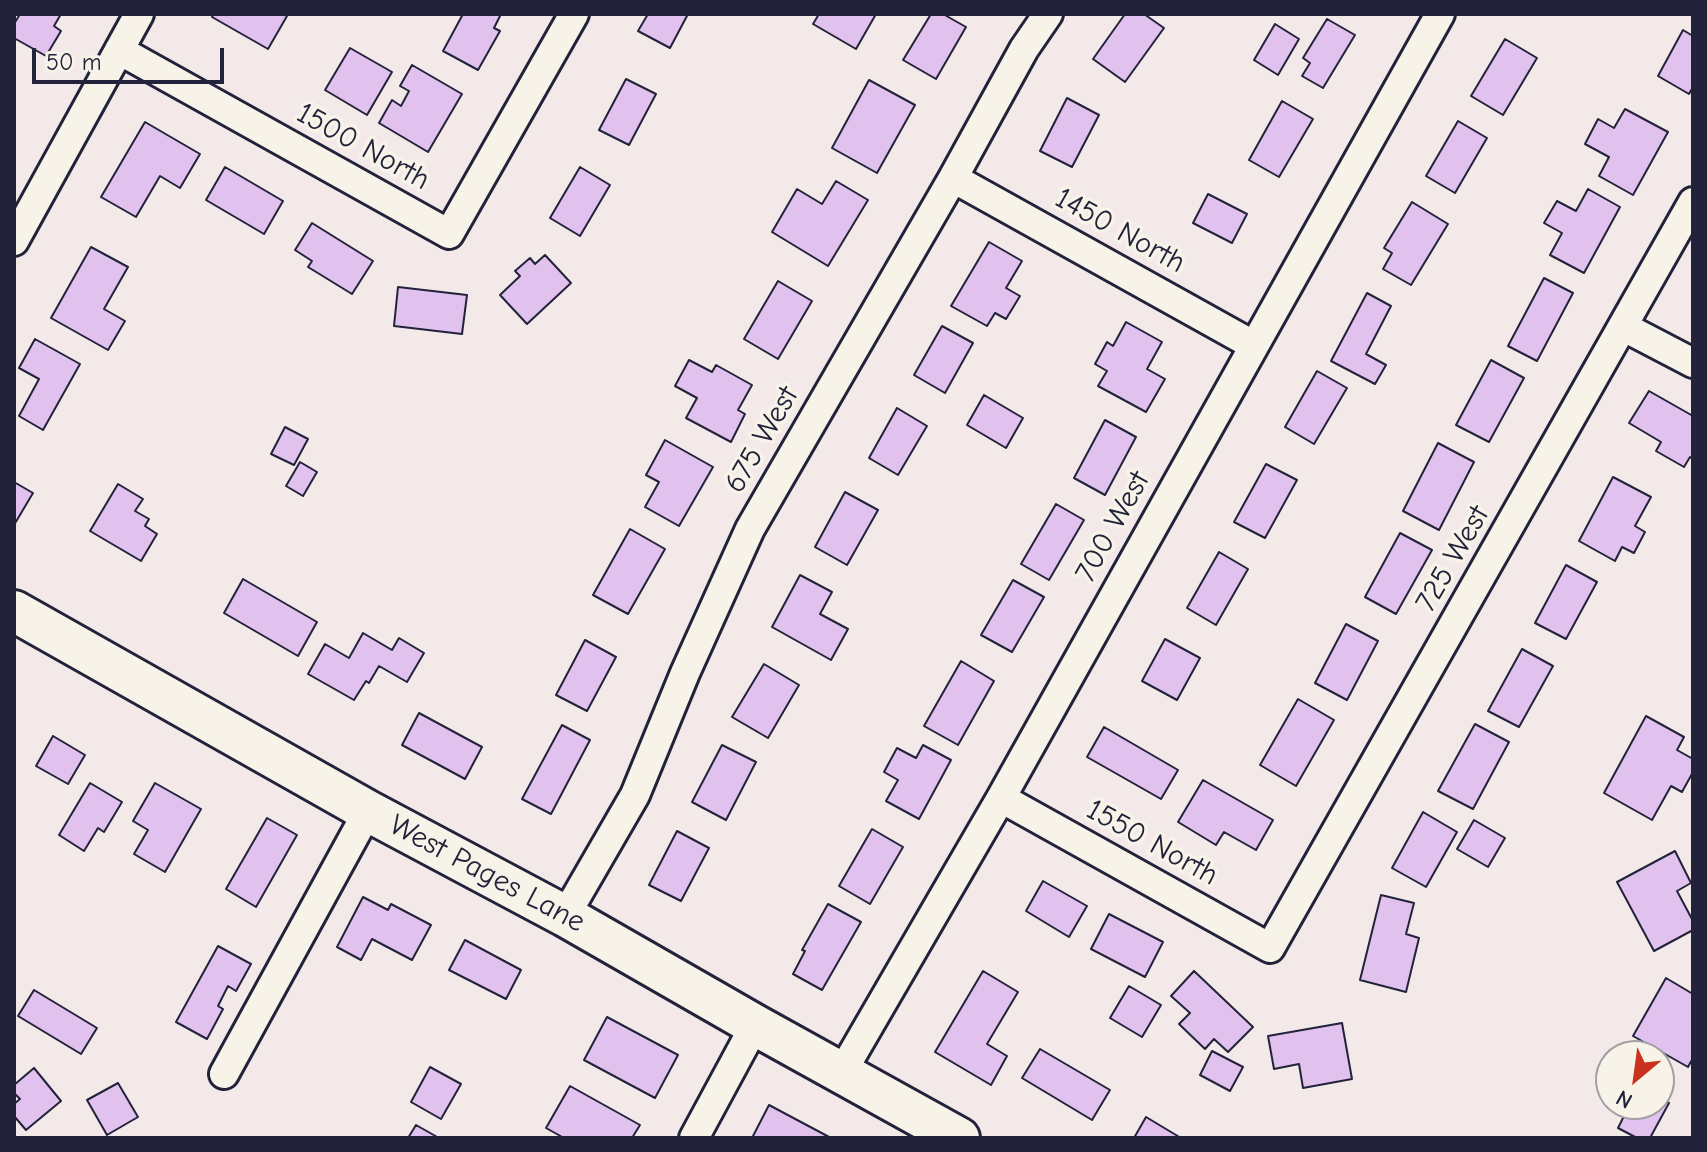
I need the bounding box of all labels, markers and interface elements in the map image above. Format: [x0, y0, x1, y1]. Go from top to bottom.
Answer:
scale bar [36, 32, 228, 82]
text: 50 m [46, 48, 102, 76]
street label: 1500 North [290, 96, 436, 198]
street label: 1450 North [1049, 181, 1191, 281]
street label: 675 West [717, 380, 807, 500]
street label: 700 West [1068, 465, 1158, 589]
street label: 725 West [1408, 500, 1498, 618]
street label: 1550 North [1080, 792, 1224, 894]
street label: West Pages Lane [383, 807, 591, 941]
north arrow [1595, 1040, 1675, 1120]
text: N [1612, 1084, 1637, 1114]

